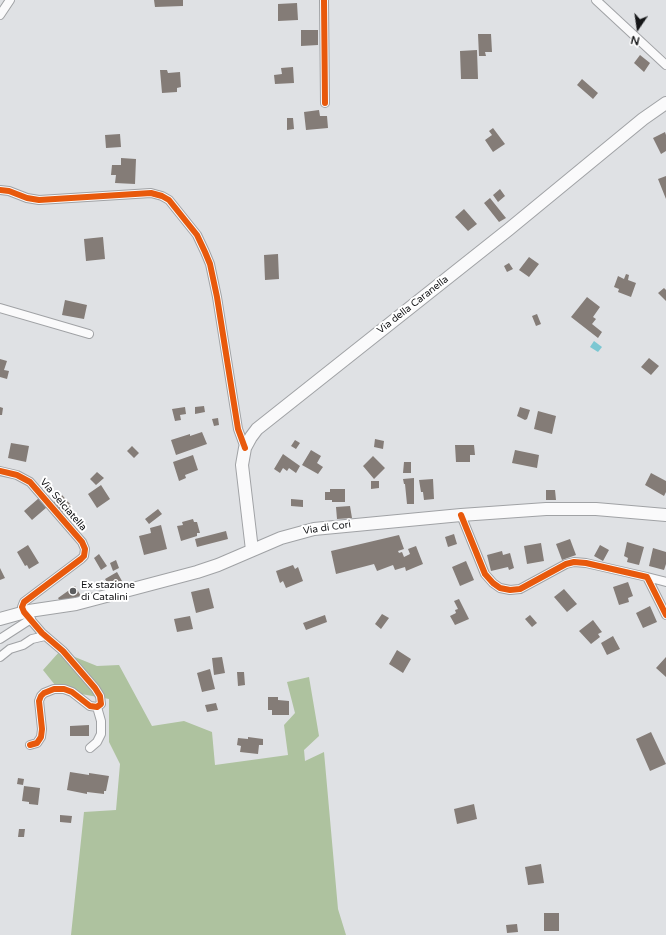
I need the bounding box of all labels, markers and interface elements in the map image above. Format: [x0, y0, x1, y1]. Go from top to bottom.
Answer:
north arrow [618, 8, 658, 48]
text: N [629, 33, 641, 48]
street label: Via della Caranella [375, 273, 451, 337]
street label: Via Selciatella [37, 476, 89, 534]
street label: Via di Cori [302, 519, 352, 537]
place label: Ex stazione di Catalini [81, 579, 135, 602]
marker: Ex stazione di Catalini [68, 586, 78, 596]

